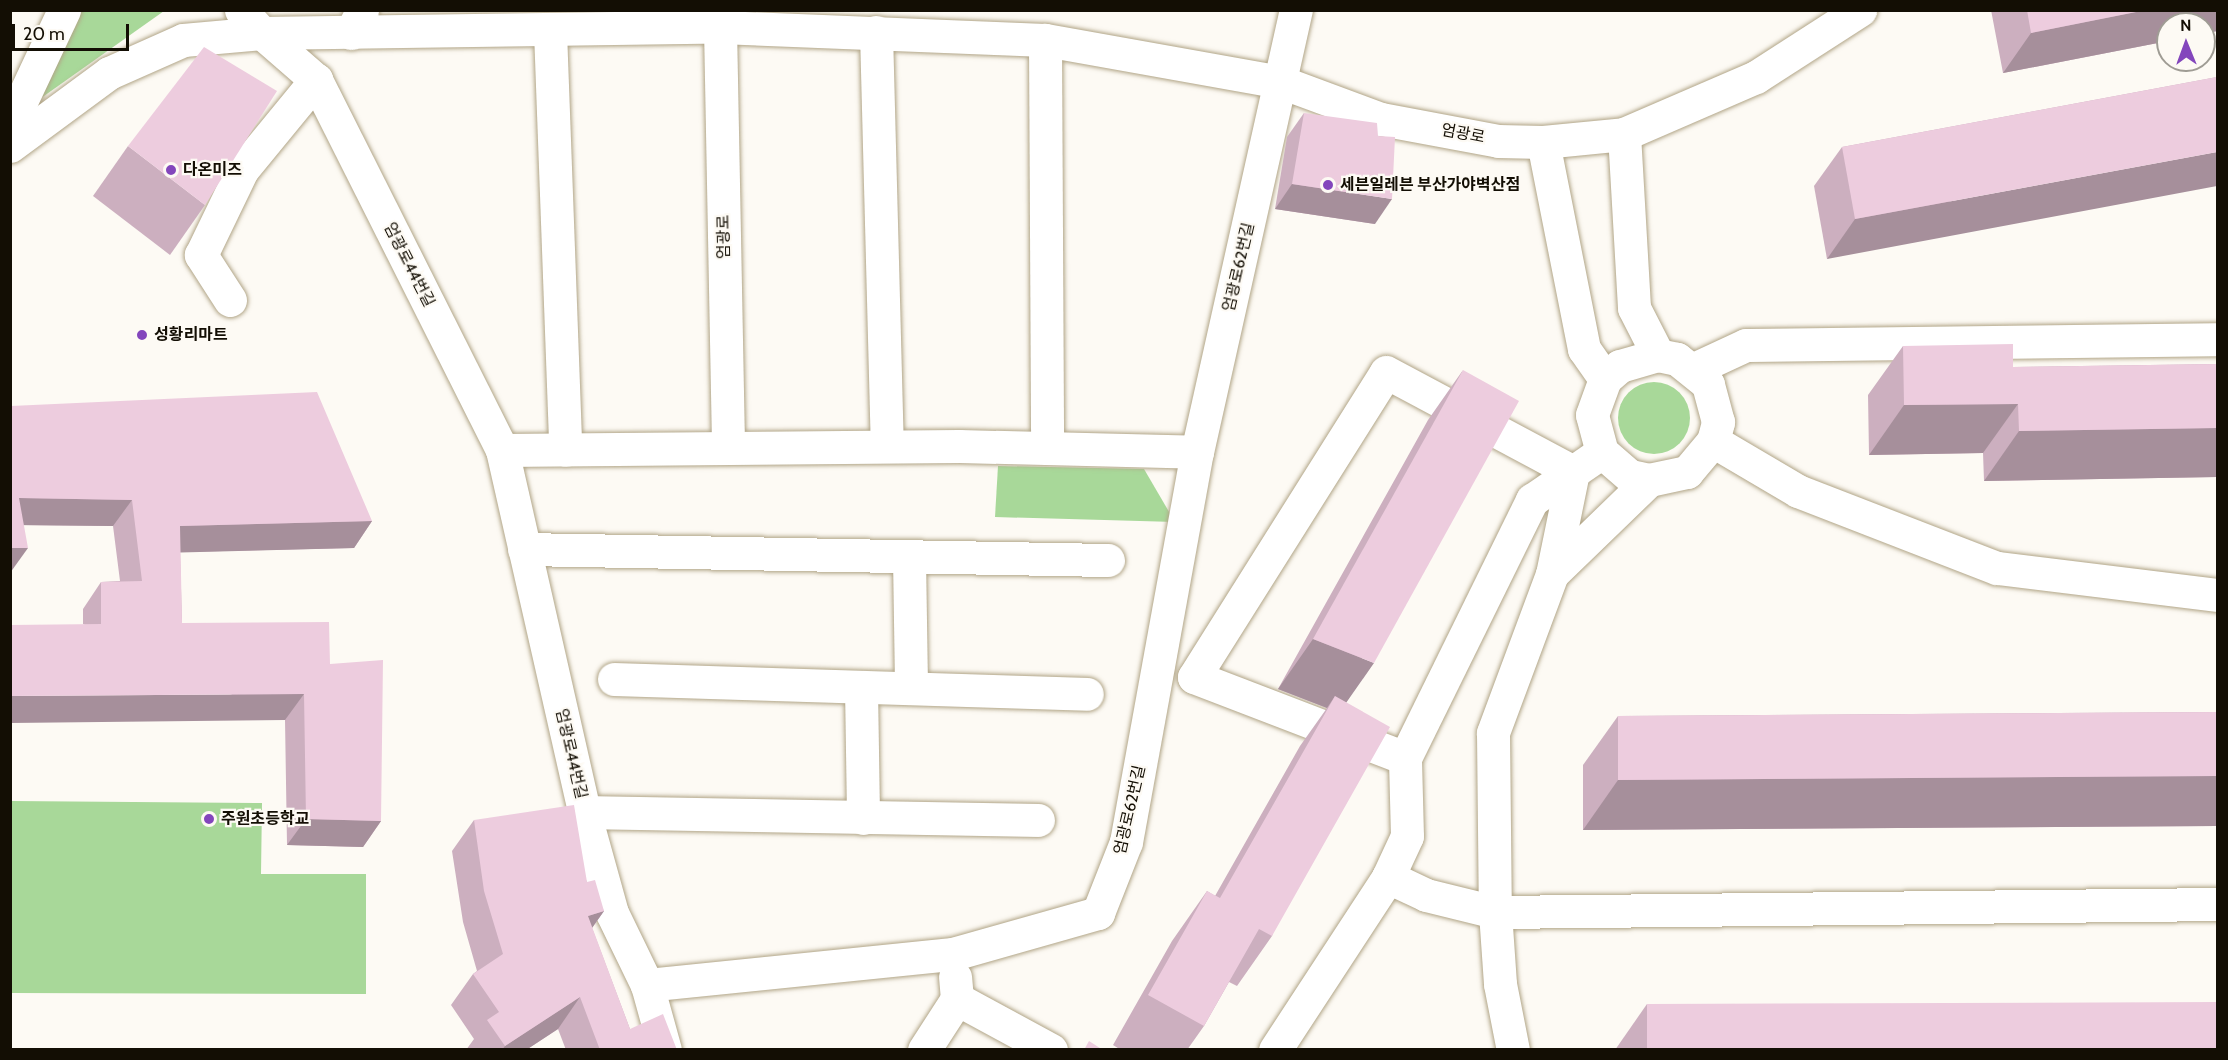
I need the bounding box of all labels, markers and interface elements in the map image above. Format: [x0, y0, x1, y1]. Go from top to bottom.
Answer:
scale bar [15, 12, 132, 50]
north arrow [2156, 12, 2216, 72]
text: N [2180, 16, 2192, 35]
text: 20 m [23, 23, 65, 45]
street label: 엄광로 [1439, 120, 1487, 148]
place label: 다온미즈 [183, 160, 242, 180]
marker: 다온미즈 [164, 163, 178, 177]
place label: 세븐일레븐 부산가야벽산점 [1340, 175, 1520, 195]
marker: 세븐일레븐 부산가야벽산점 [1321, 178, 1335, 192]
street label: 엄광로 [714, 215, 734, 259]
street label: 엄광로44번길 [380, 220, 438, 310]
street label: 엄광로62번길 [1219, 220, 1259, 314]
place label: 성황리마트 [154, 325, 228, 345]
marker: 성황리마트 [135, 328, 149, 342]
street label: 엄광로44번길 [551, 707, 591, 801]
street label: 엄광로62번길 [1110, 763, 1150, 857]
place label: 주원초등학교 [221, 809, 309, 829]
marker: 주원초등학교 [202, 812, 216, 826]

